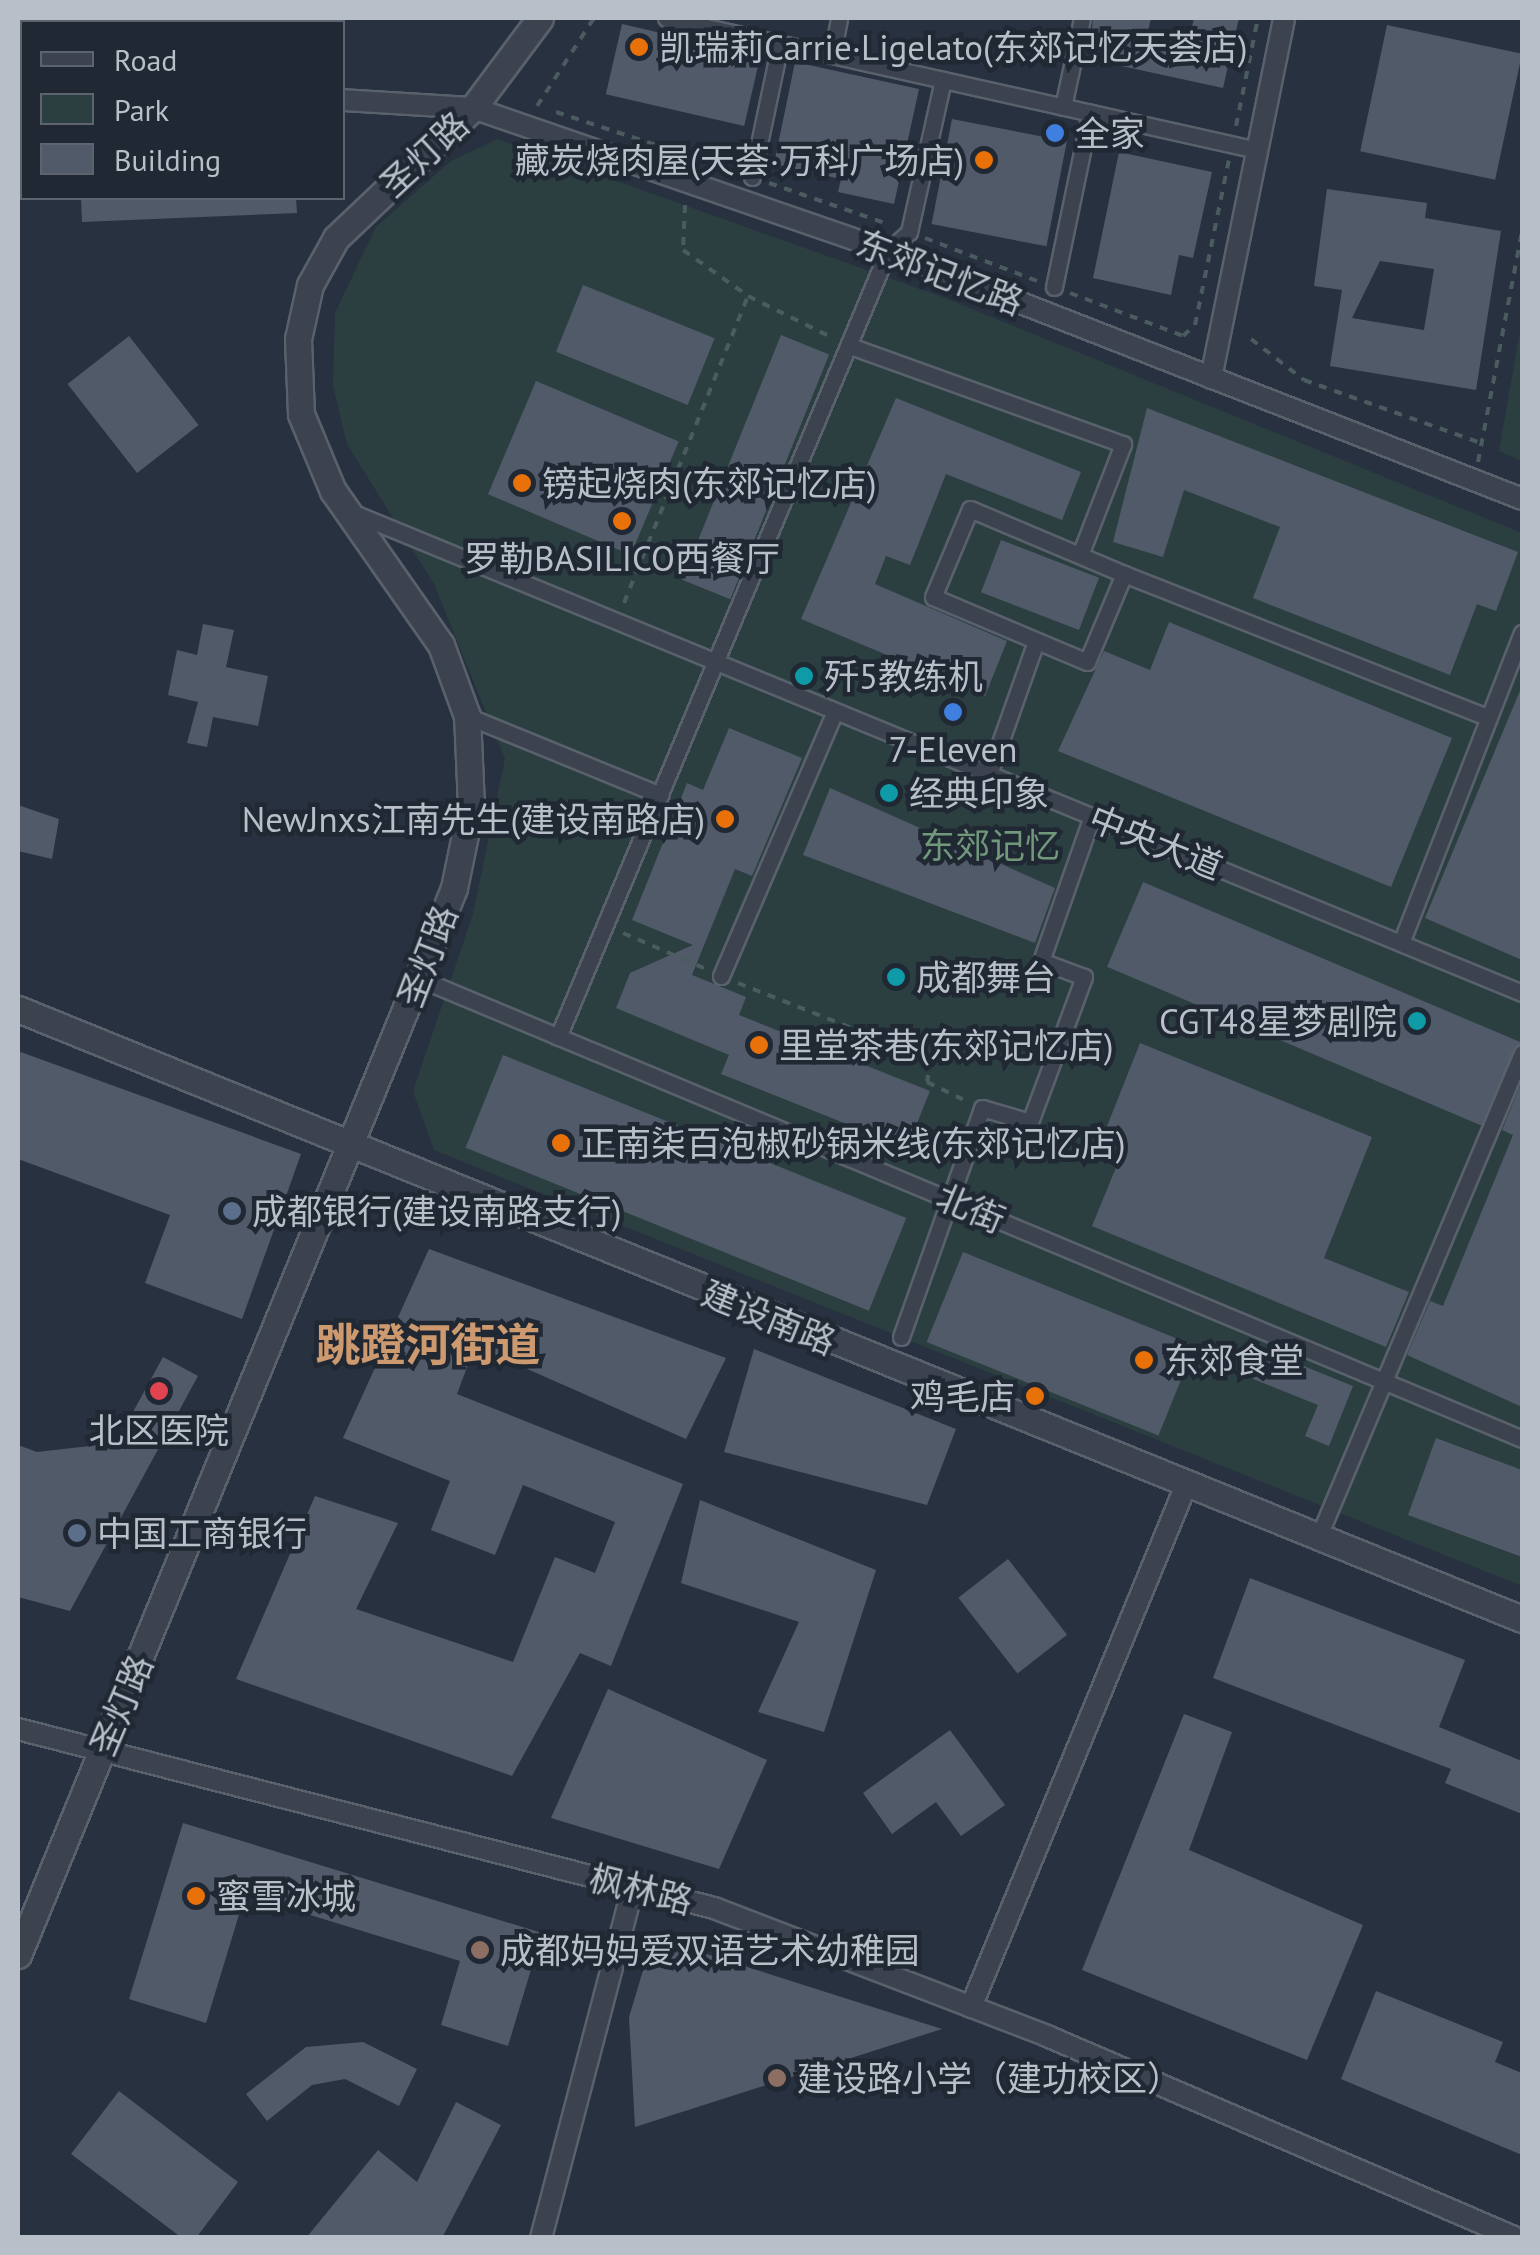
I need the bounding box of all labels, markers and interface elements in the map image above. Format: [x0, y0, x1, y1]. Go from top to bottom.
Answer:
legend [20, 20, 345, 200]
place label: 凯瑞莉Carrie·Ligelato(东郊记忆天荟店) [659, 26, 1248, 68]
marker: 凯瑞莉Carrie·Ligelato(东郊记忆天荟店) [628, 36, 650, 58]
text: Road [114, 40, 178, 79]
text: Park [114, 90, 169, 129]
street label: 圣灯路 [371, 103, 477, 205]
place label: 全家 [1075, 112, 1145, 154]
marker: 全家 [1044, 122, 1066, 144]
place label: 藏炭烧肉屋(天荟·万科广场店) [515, 139, 964, 181]
text: Building [114, 140, 221, 179]
marker: 藏炭烧肉屋(天荟·万科广场店) [973, 149, 995, 171]
street label: 东郊记忆路 [851, 221, 1029, 323]
place label: 镑起烧肉(东郊记忆店) [542, 462, 877, 504]
marker: 镑起烧肉(东郊记忆店) [511, 472, 533, 494]
marker: 罗勒BASILICO西餐厅 [611, 510, 633, 532]
place label: 罗勒BASILICO西餐厅 [464, 537, 780, 579]
place label: 歼5教练机 [824, 655, 983, 697]
marker: 歼5教练机 [793, 665, 815, 687]
marker: 7-Eleven [942, 701, 964, 723]
place label: 7-Eleven [889, 728, 1017, 770]
place label: 经典印象 [909, 772, 1049, 814]
marker: 经典印象 [878, 782, 900, 804]
street label: 中央大道 [1083, 796, 1229, 888]
place label: NewJnxs江南先生(建设南路店) [242, 798, 705, 840]
marker: NewJnxs江南先生(建设南路店) [714, 808, 736, 830]
park label: 东郊记忆 [920, 824, 1060, 866]
street label: 圣灯路 [389, 899, 465, 1013]
place label: 成都舞台 [916, 956, 1056, 998]
marker: 成都舞台 [885, 966, 907, 988]
place label: CGT48星梦剧院 [1159, 1000, 1397, 1042]
marker: CGT48星梦剧院 [1406, 1010, 1428, 1032]
place label: 里堂茶巷(东郊记忆店) [779, 1024, 1114, 1066]
marker: 里堂茶巷(东郊记忆店) [748, 1034, 770, 1056]
place label: 正南柒百泡椒砂锅米线(东郊记忆店) [581, 1122, 1126, 1164]
marker: 正南柒百泡椒砂锅米线(东郊记忆店) [550, 1132, 572, 1154]
street label: 北街 [931, 1175, 1011, 1241]
place label: 成都银行(建设南路支行) [252, 1190, 622, 1232]
marker: 成都银行(建设南路支行) [221, 1200, 243, 1222]
street label: 建设南路 [696, 1271, 842, 1363]
district label: 跳蹬河街道 [316, 1318, 540, 1372]
place label: 东郊食堂 [1164, 1339, 1304, 1381]
marker: 东郊食堂 [1133, 1349, 1155, 1371]
place label: 鸡毛店 [910, 1375, 1015, 1417]
marker: 北区医院 [146, 1378, 172, 1404]
marker: 鸡毛店 [1024, 1385, 1046, 1407]
place label: 北区医院 [89, 1409, 229, 1451]
place label: 中国工商银行 [97, 1512, 307, 1554]
marker: 中国工商银行 [66, 1522, 88, 1544]
street label: 圣灯路 [81, 1648, 161, 1762]
street label: 枫林路 [585, 1856, 697, 1922]
place label: 蜜雪冰城 [216, 1875, 356, 1917]
marker: 蜜雪冰城 [185, 1885, 207, 1907]
place label: 成都妈妈爱双语艺术幼稚园 [500, 1929, 920, 1971]
marker: 成都妈妈爱双语艺术幼稚园 [469, 1939, 491, 1961]
place label: 建设路小学（建功校区） [797, 2057, 1182, 2099]
marker: 建设路小学（建功校区） [766, 2067, 788, 2089]

